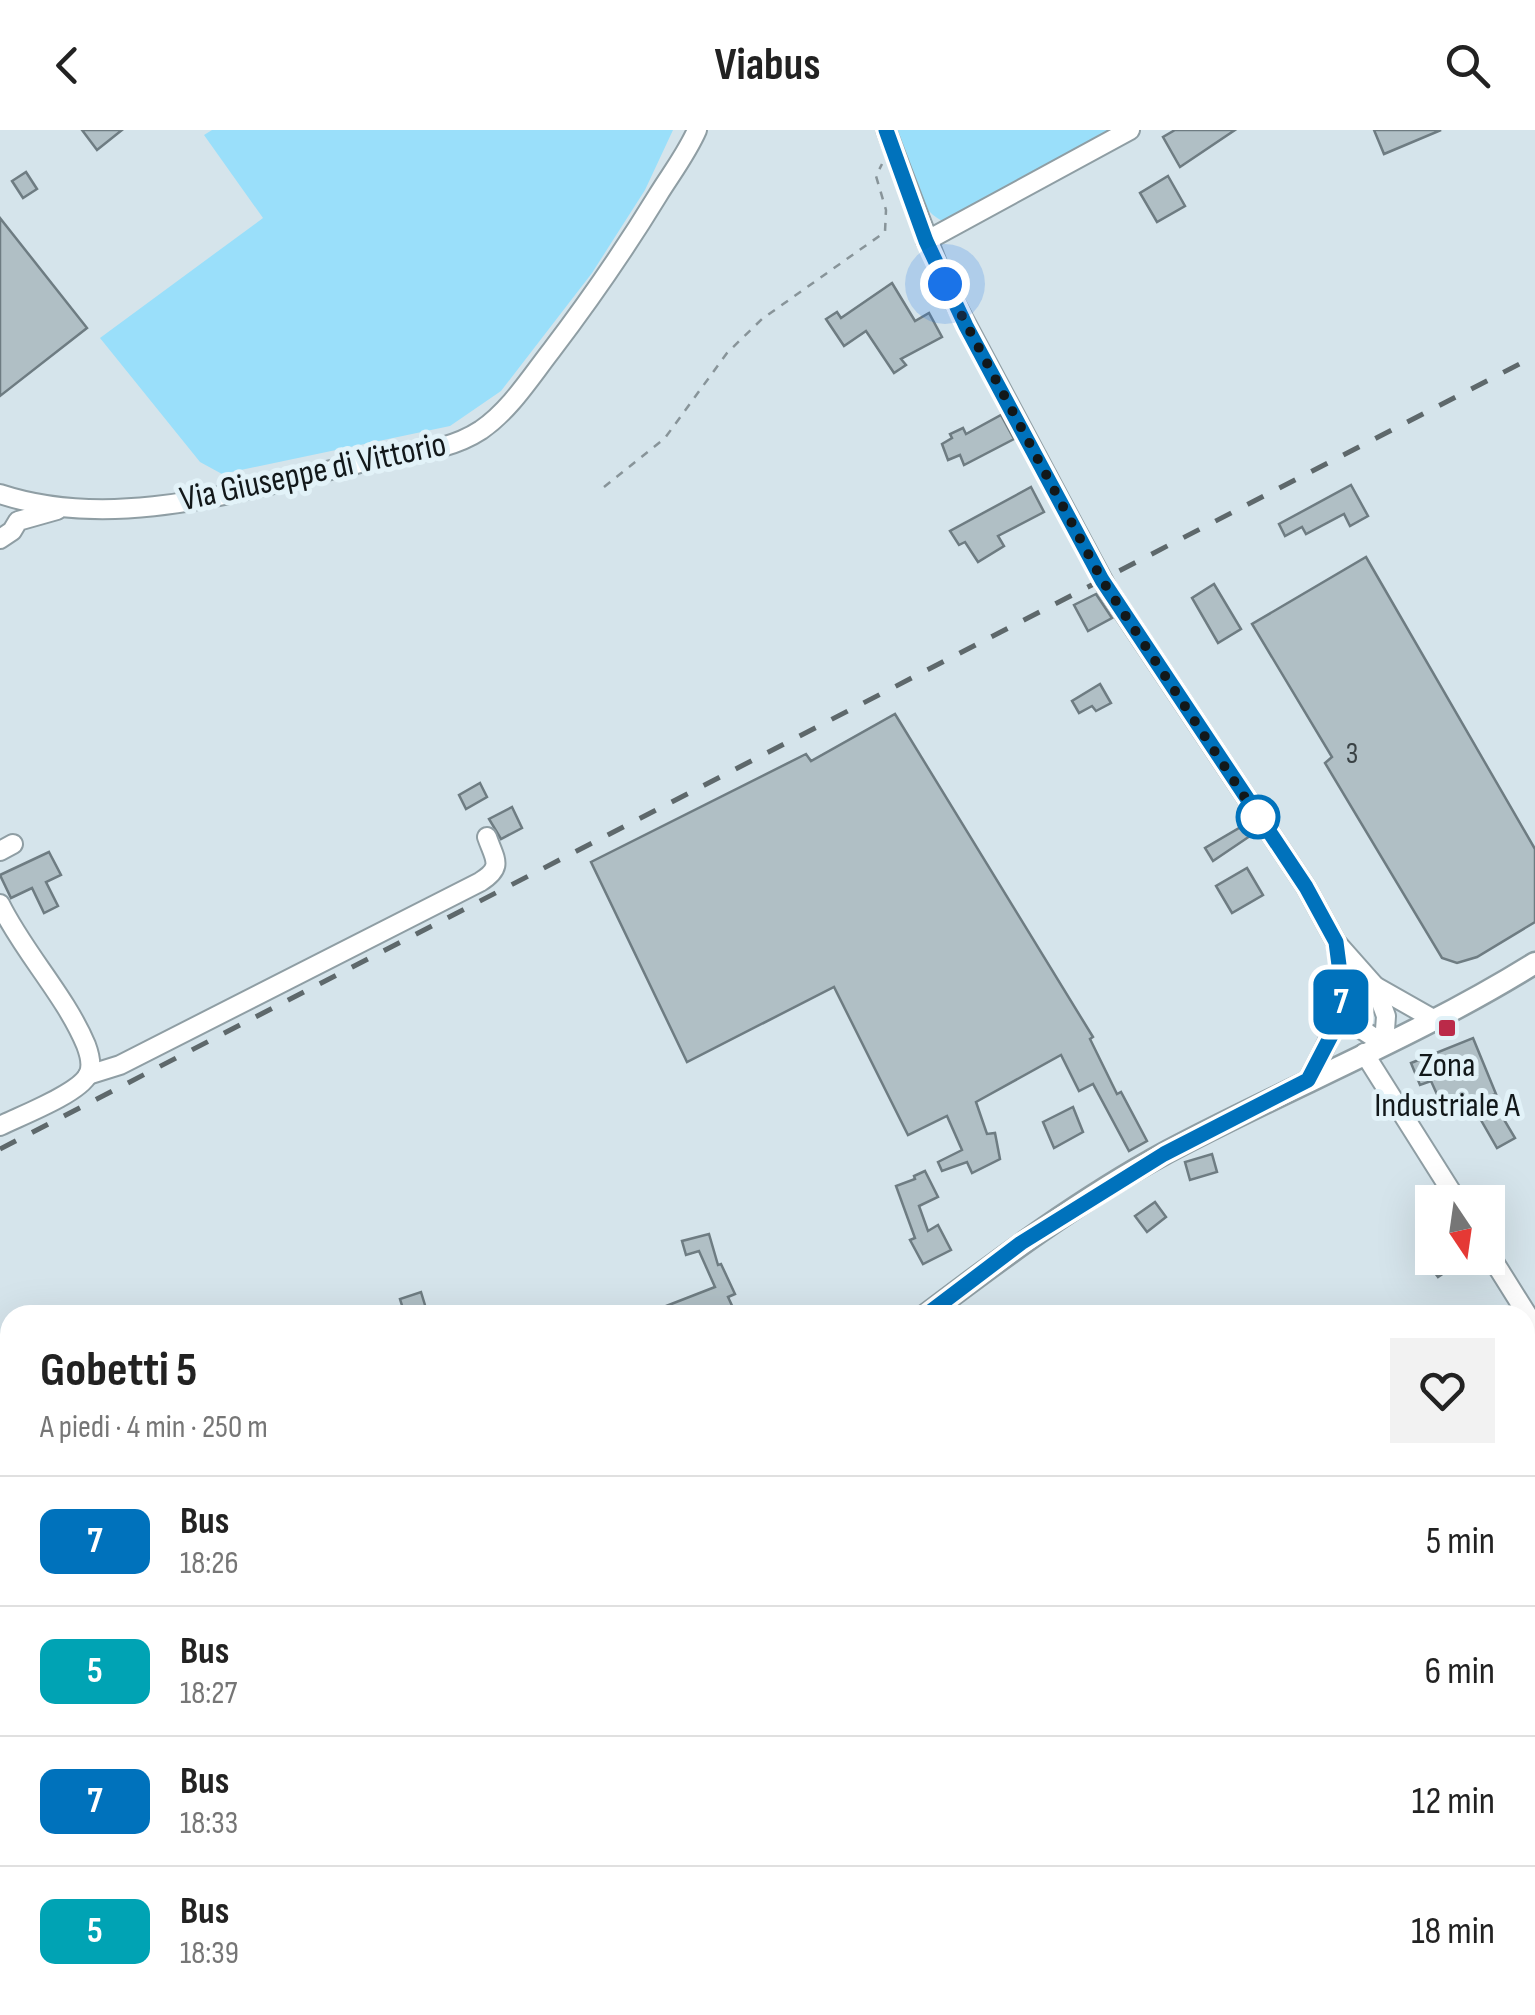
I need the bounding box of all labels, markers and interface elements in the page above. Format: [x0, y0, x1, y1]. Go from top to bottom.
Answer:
icon: back [40, 38, 95, 93]
text: Viabus [714, 38, 821, 93]
icon: search [1440, 38, 1495, 93]
your location [920, 259, 970, 309]
street label: Via Giuseppe di Vittorio [176, 423, 450, 521]
house number: 3 [1346, 736, 1358, 772]
unlabelled marker [1237, 796, 1279, 838]
line badge: 7 [1308, 970, 1374, 1034]
text: 7 [1333, 981, 1349, 1024]
marker: Zona Industriale A [1436, 1017, 1458, 1039]
place label: Zona Industriale A [1374, 1044, 1521, 1127]
north arrow [1415, 1185, 1505, 1275]
map controls [1415, 1185, 1505, 1275]
button: heart [1390, 1338, 1495, 1443]
text: Gobetti 5 [40, 1342, 197, 1399]
text: A piedi · 4 min · 250 m [40, 1408, 268, 1447]
text: Bus [180, 1499, 229, 1544]
text: 5 min [1426, 1519, 1495, 1564]
text: 7 [87, 1520, 103, 1563]
text: 18:26 [180, 1544, 238, 1583]
text: Bus [180, 1629, 229, 1674]
text: 6 min [1425, 1649, 1495, 1694]
text: 5 [87, 1650, 103, 1693]
text: 18:27 [180, 1674, 237, 1713]
text: Bus [180, 1759, 229, 1804]
text: 12 min [1412, 1779, 1495, 1824]
text: 7 [87, 1780, 103, 1823]
text: 18:33 [180, 1804, 238, 1843]
text: Bus [180, 1889, 229, 1934]
text: 18 min [1411, 1909, 1495, 1954]
text: 5 [87, 1910, 103, 1953]
text: 18:39 [180, 1934, 239, 1973]

